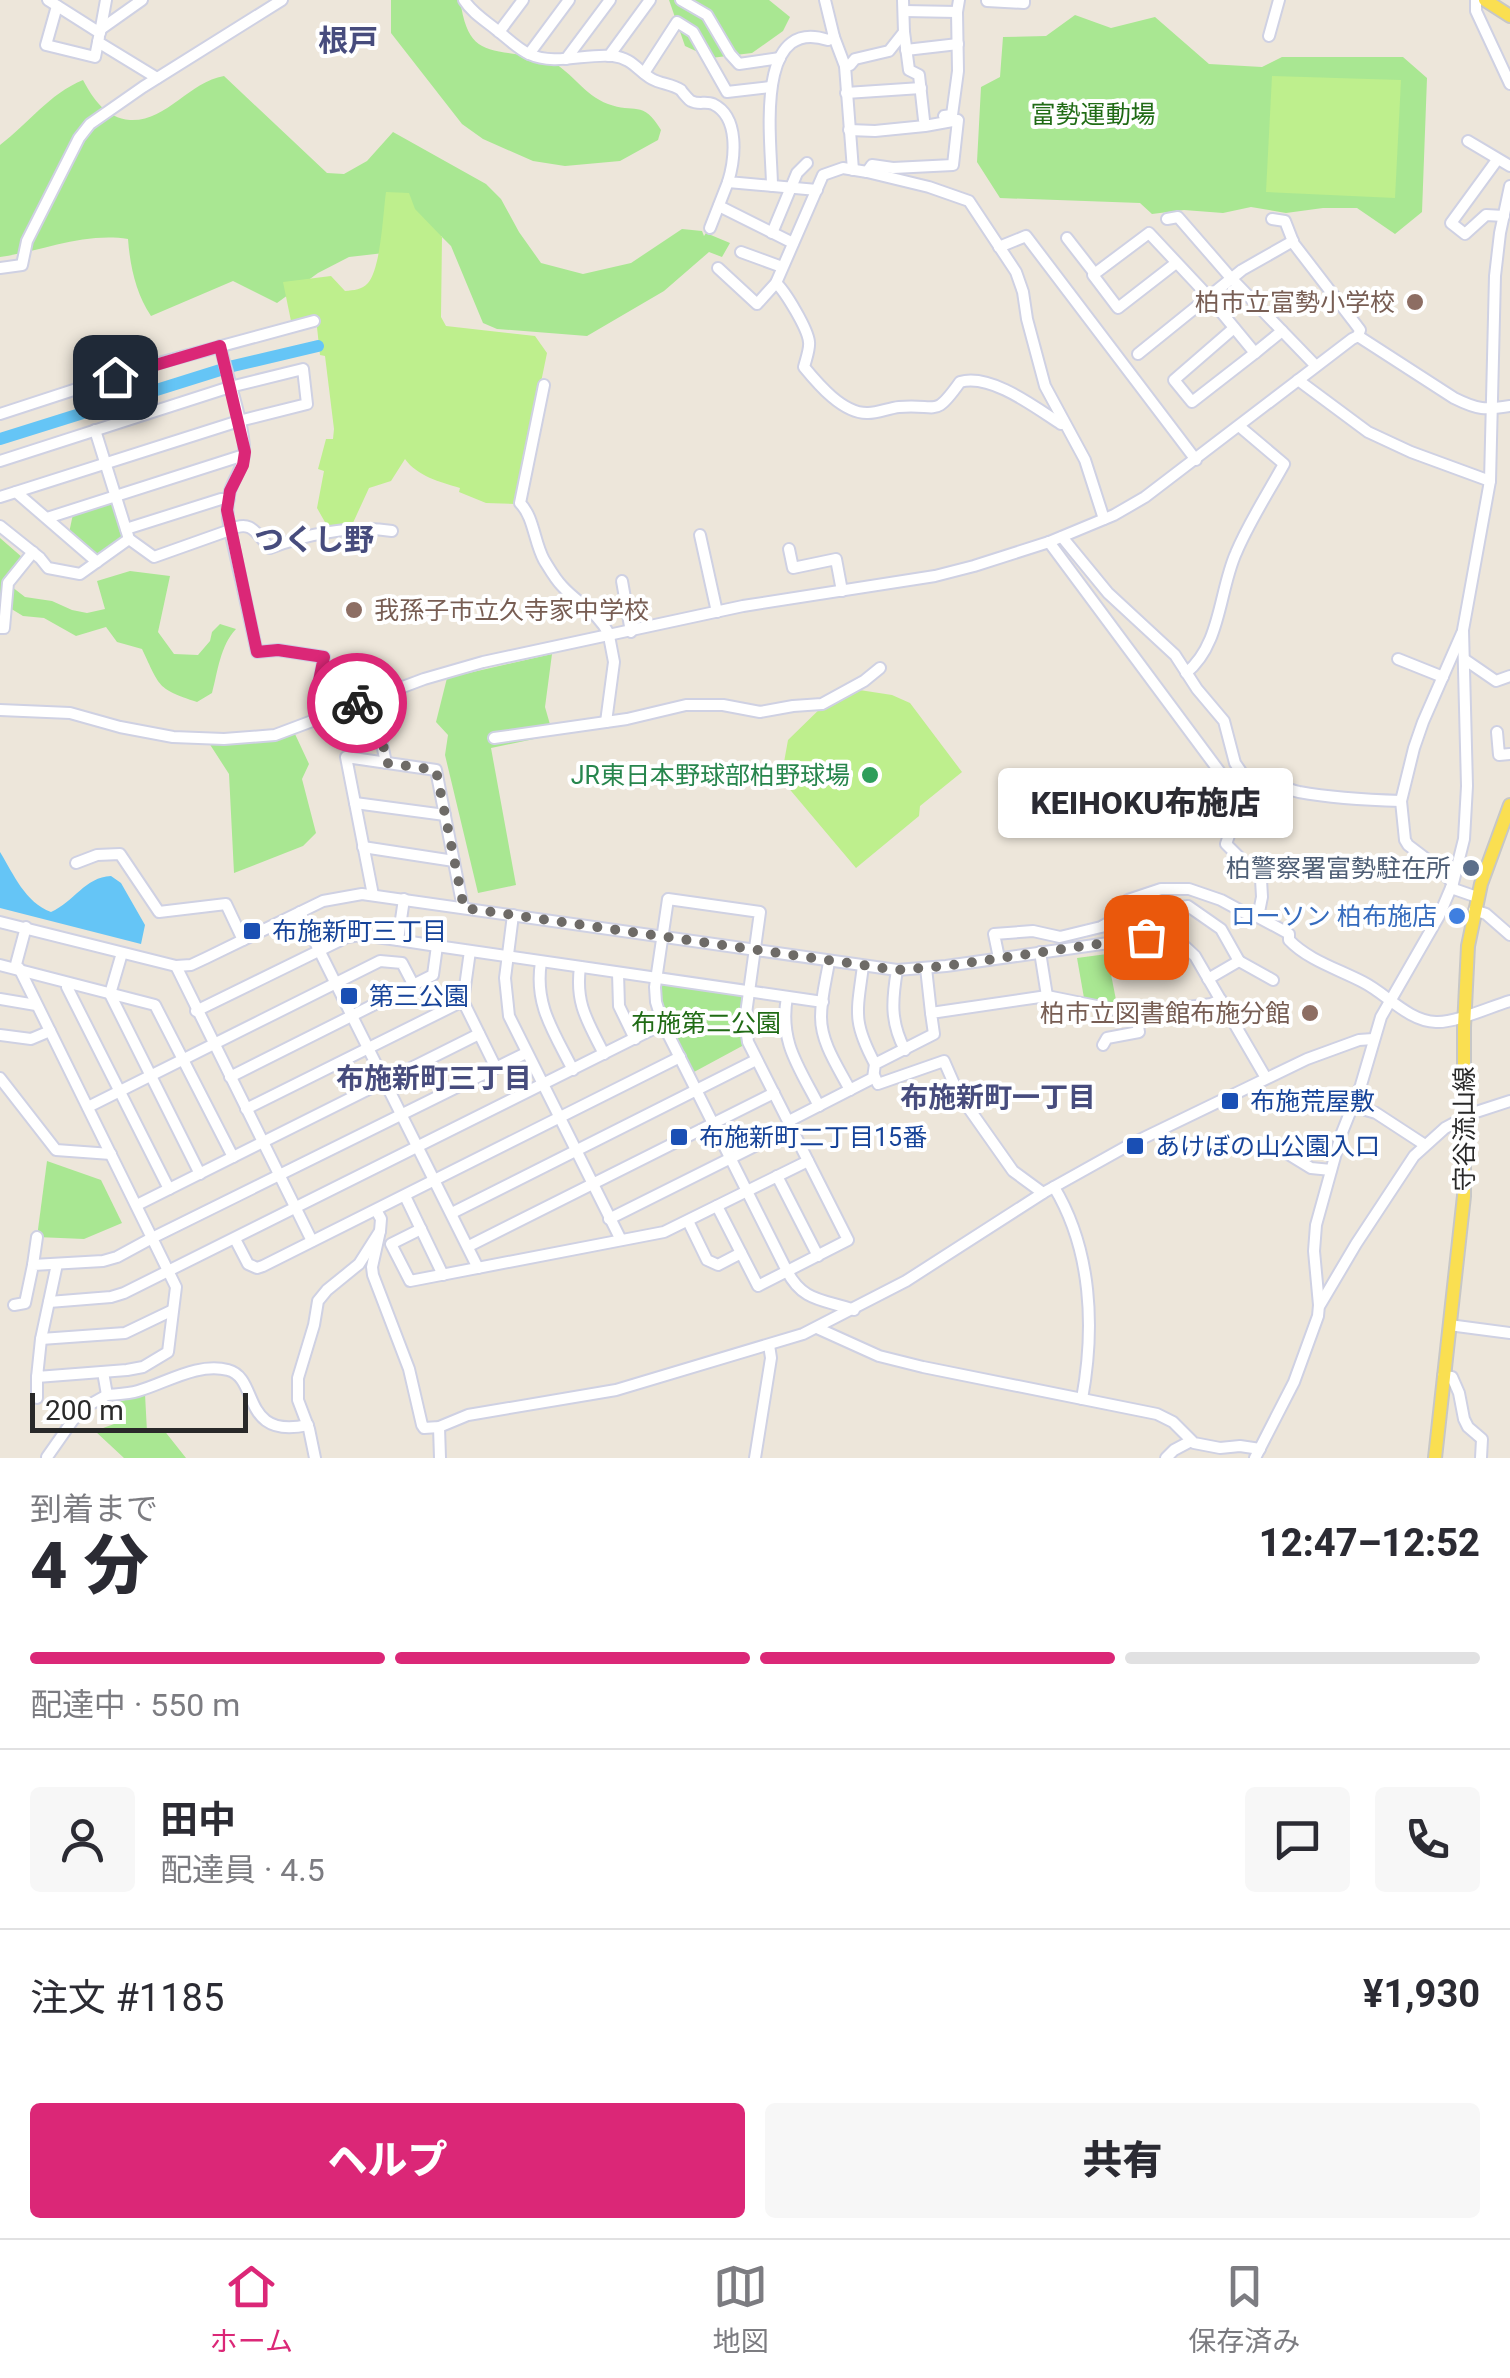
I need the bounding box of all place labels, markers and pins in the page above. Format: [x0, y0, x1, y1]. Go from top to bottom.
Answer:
place label: 柏市立富勢小学校 [1195, 288, 1395, 317]
marker: 柏市立富勢小学校 [1404, 291, 1426, 313]
pin [73, 335, 158, 420]
place label: 我孫子市立久寺家中学校 [374, 596, 649, 625]
marker: 我孫子市立久寺家中学校 [343, 599, 365, 621]
place label: JR東日本野球部柏野球場 [571, 761, 850, 790]
marker: JR東日本野球部柏野球場 [859, 764, 881, 786]
callout: KEIHOKU布施店 [998, 767, 1294, 837]
place label: 柏警察署富勢駐在所 [1226, 854, 1451, 883]
marker: 柏警察署富勢駐在所 [1460, 857, 1482, 879]
pin [1104, 895, 1189, 980]
place label: ローソン 柏布施店 [1231, 902, 1437, 931]
marker: ローソン 柏布施店 [1446, 905, 1468, 927]
place label: 布施新町三丁目 [272, 917, 447, 946]
marker: 布施新町三丁目 [241, 920, 263, 942]
place label: 第三公園 [369, 982, 469, 1011]
marker: 第三公園 [338, 985, 360, 1007]
place label: 柏市立図書館布施分館 [1040, 999, 1290, 1028]
marker: 柏市立図書館布施分館 [1299, 1002, 1321, 1024]
place label: 布施荒屋敷 [1250, 1087, 1375, 1116]
marker: 布施荒屋敷 [1219, 1090, 1241, 1112]
place label: 布施新町二丁目15番 [699, 1123, 927, 1152]
marker: 布施新町二丁目15番 [668, 1126, 690, 1148]
place label: あけぼの山公園入口 [1155, 1132, 1380, 1161]
marker: あけぼの山公園入口 [1124, 1135, 1146, 1157]

